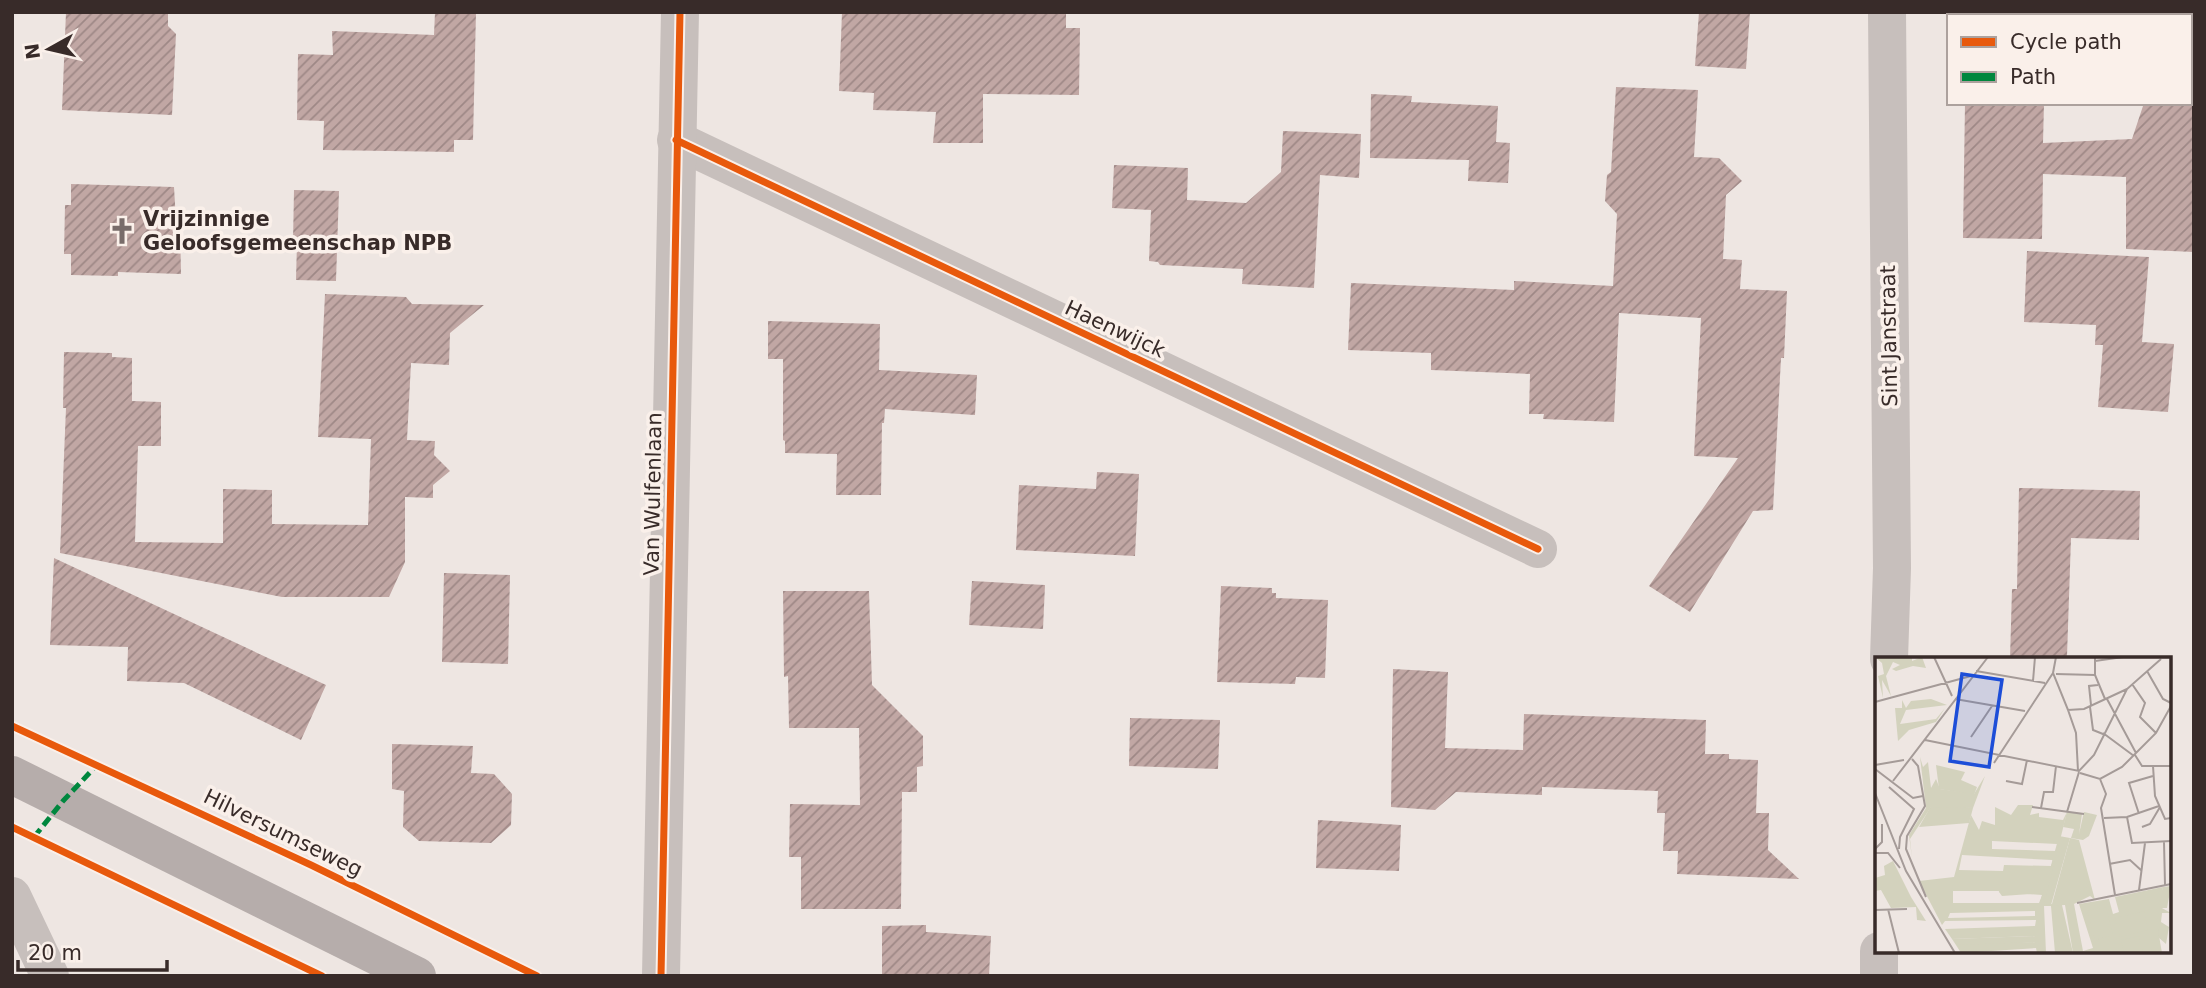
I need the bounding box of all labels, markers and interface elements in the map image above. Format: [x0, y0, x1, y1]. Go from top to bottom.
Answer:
north arrow [14, 14, 84, 84]
legend [1947, 14, 2192, 105]
text: Cycle path [2010, 30, 2122, 54]
text: N [20, 42, 44, 61]
text: Path [2010, 65, 2056, 89]
place label: Vrijzinnige Geloofsgemeenschap NPB [143, 207, 452, 255]
church icon: Vrijzinnige Geloofsgemeenschap NPB [107, 216, 137, 246]
street label: Sint Janstraat [1876, 265, 1902, 407]
street label: Haenwijck [1061, 295, 1170, 363]
street label: Van Wulfenlaan [640, 412, 666, 576]
inset map [1875, 657, 2171, 953]
street label: Hilversumseweg [200, 784, 366, 882]
scale bar [18, 928, 166, 972]
text: 20 m [28, 941, 82, 965]

